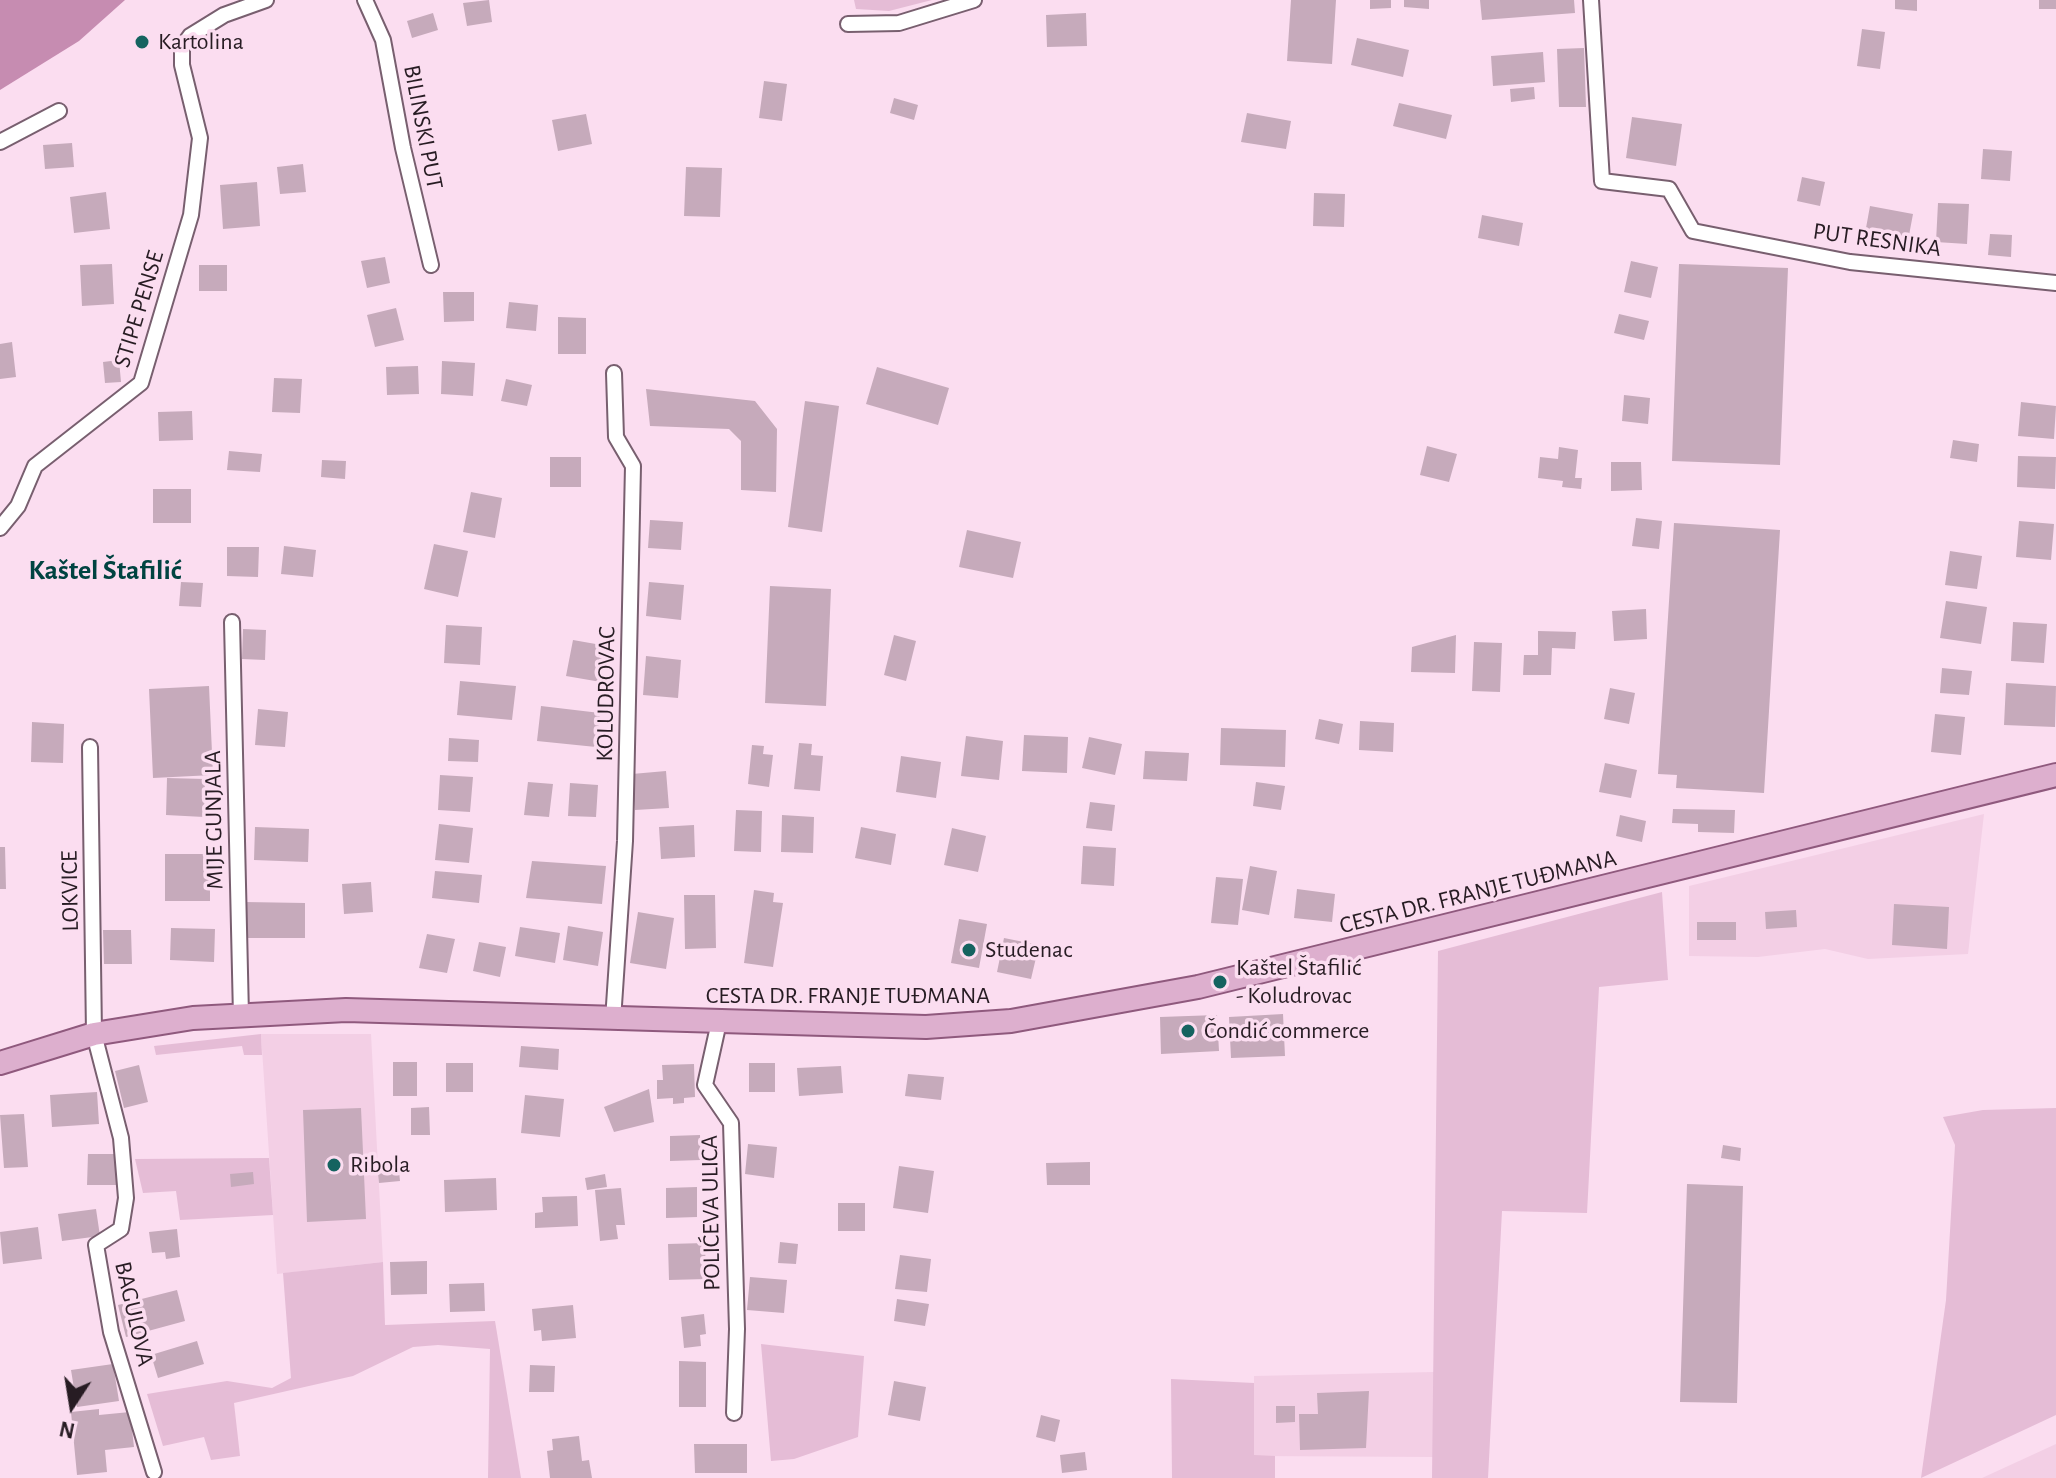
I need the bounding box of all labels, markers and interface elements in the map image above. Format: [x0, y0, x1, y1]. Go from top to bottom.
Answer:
place label: Kartolina [158, 28, 244, 56]
marker: Kartolina [133, 33, 151, 51]
street label: BILINSKI PUT [397, 62, 449, 192]
street label: PUT RESNIKA [1811, 217, 1943, 263]
street label: STIPE PENSE [108, 247, 170, 371]
district label: Kaštel Štafilić [28, 554, 182, 588]
street label: KOLUDROVAC [590, 626, 622, 762]
street label: MIJE GUNJALA [198, 750, 230, 890]
street label: CESTA DR. FRANJE TUĐMANA [1337, 844, 1619, 940]
street label: LOKVICE [55, 850, 85, 932]
place label: Studenac [985, 936, 1072, 964]
marker: Studenac [960, 941, 978, 959]
place label: Kaštel Štafilić - Koludrovac [1236, 954, 1361, 1010]
marker: Kaštel Štafilić - Koludrovac [1211, 973, 1229, 991]
street label: CESTA DR. FRANJE TUĐMANA [706, 982, 990, 1010]
place label: Čondić commerce [1204, 1017, 1369, 1045]
marker: Čondić commerce [1179, 1022, 1197, 1040]
street label: POLIĆEVA ULICA [695, 1135, 727, 1291]
place label: Ribola [350, 1151, 410, 1179]
marker: Ribola [325, 1156, 343, 1174]
street label: BAGULOVA [108, 1259, 160, 1369]
north arrow [32, 1366, 112, 1446]
text: N [57, 1417, 77, 1442]

